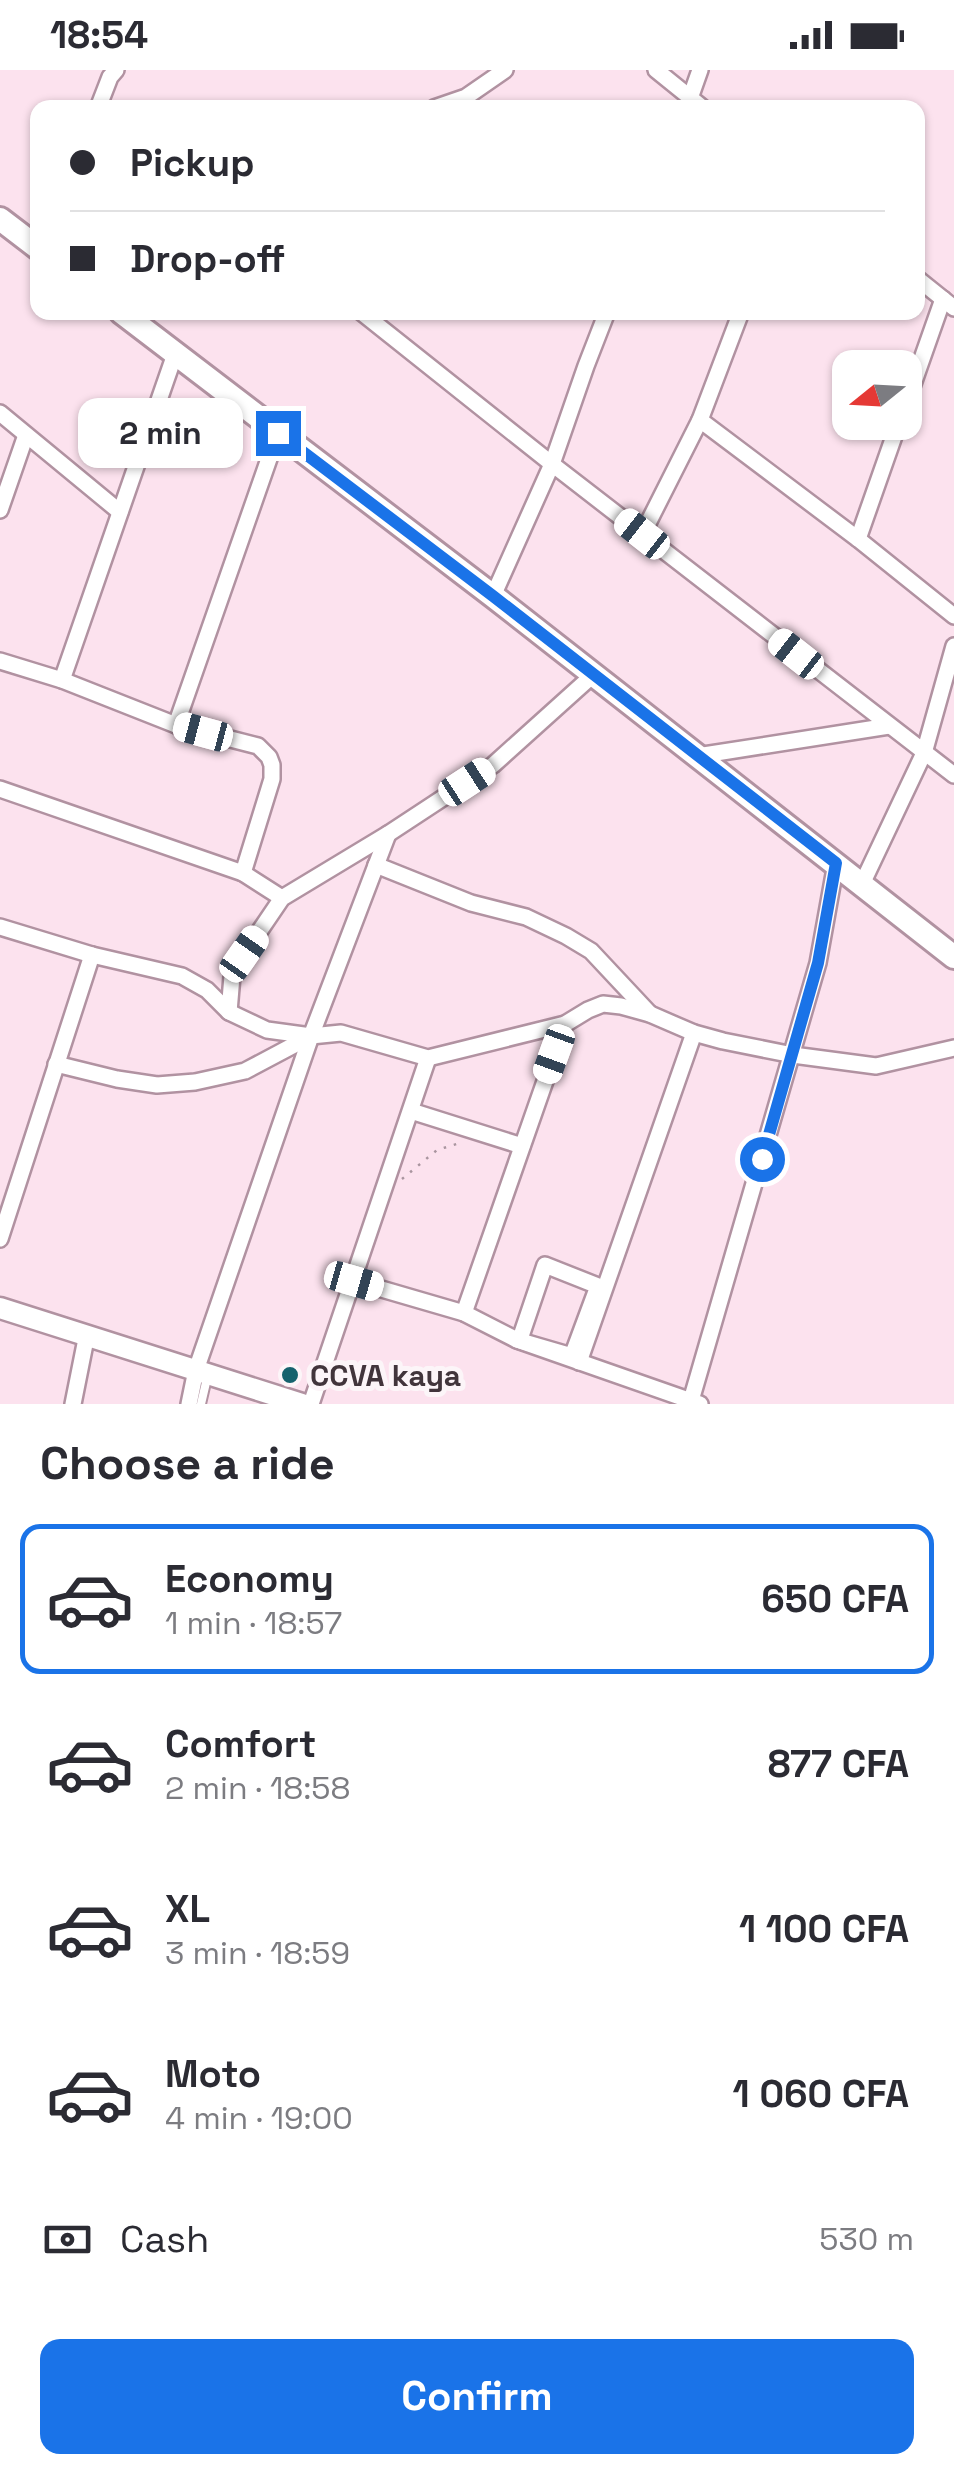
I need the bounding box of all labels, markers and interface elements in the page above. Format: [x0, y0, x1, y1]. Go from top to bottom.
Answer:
text: 18:54 [50, 11, 148, 59]
text: Pickup [130, 139, 254, 187]
text: Drop-off [130, 235, 285, 283]
north arrow [832, 350, 922, 440]
map controls [832, 350, 922, 440]
callout: 2 min [78, 398, 243, 468]
route end [256, 411, 301, 456]
text: 2 min [119, 413, 202, 453]
car [609, 504, 675, 564]
car [763, 624, 829, 684]
car [170, 710, 236, 754]
car [434, 753, 500, 811]
car [215, 921, 273, 987]
car [530, 1021, 578, 1087]
route start [740, 1137, 785, 1182]
car [321, 1258, 387, 1304]
place label: CCVA kaya [310, 1356, 461, 1395]
marker: CCVA kaya [279, 1364, 301, 1386]
text: Choose a ride [40, 1435, 335, 1492]
icon: car [45, 1554, 135, 1644]
text: Economy [165, 1555, 334, 1603]
text: 650 CFA [761, 1575, 909, 1623]
text: 1 min · 18:57 [165, 1603, 342, 1643]
icon: car [45, 1719, 135, 1809]
text: Comfort [165, 1720, 316, 1768]
text: 877 CFA [768, 1740, 909, 1788]
text: 2 min · 18:58 [165, 1768, 350, 1808]
icon: car [45, 1884, 135, 1974]
text: XL [165, 1885, 210, 1933]
text: 1 100 CFA [739, 1905, 909, 1953]
text: 3 min · 18:59 [165, 1933, 350, 1973]
icon: car [45, 2049, 135, 2139]
text: Moto [165, 2050, 261, 2098]
text: 1 060 CFA [733, 2070, 909, 2118]
text: 4 min · 19:00 [165, 2098, 353, 2138]
icon: cash [40, 2212, 95, 2267]
text: Cash [120, 2215, 209, 2263]
text: 530 m [819, 2219, 914, 2259]
button: Confirm [40, 2339, 914, 2454]

